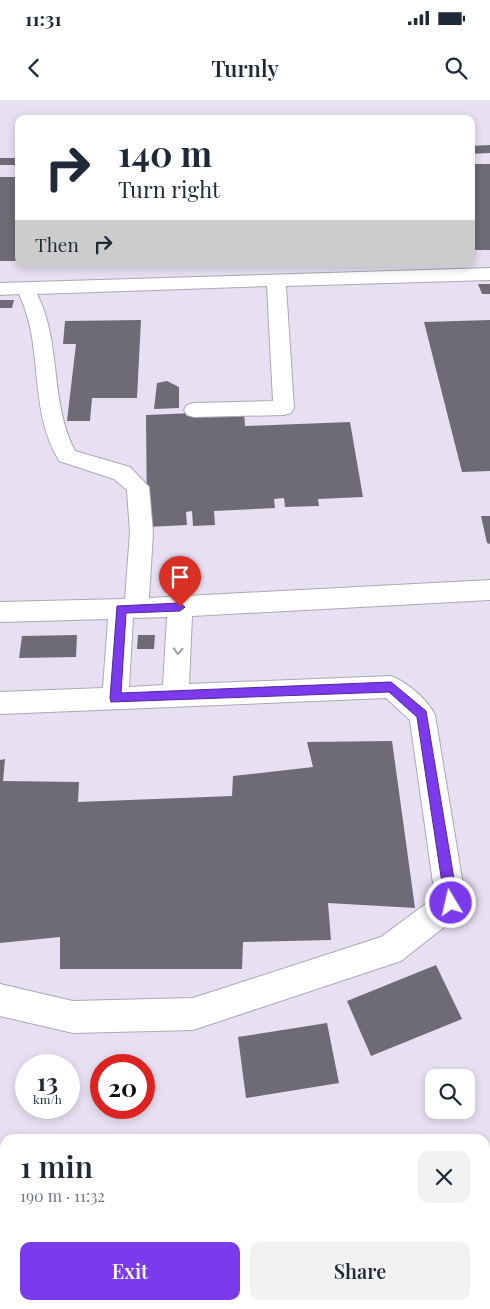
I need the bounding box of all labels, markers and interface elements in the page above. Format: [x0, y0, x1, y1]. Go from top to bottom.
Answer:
text: 11:31 [25, 5, 62, 31]
text: Turnly [211, 53, 279, 83]
icon: back [20, 54, 48, 82]
icon: search [442, 54, 470, 82]
text: 140 m [118, 129, 212, 176]
icon: right [35, 135, 100, 200]
text: Turn right [118, 174, 220, 204]
icon: right [89, 230, 117, 258]
text: Then [35, 231, 79, 257]
pin [159, 556, 201, 607]
icon: arrive [166, 563, 194, 591]
one-way arrow [172, 648, 183, 656]
position arrow [424, 876, 476, 928]
speed limit sign: 20 [90, 1054, 155, 1119]
text: 13 [37, 1064, 58, 1097]
map controls [425, 1069, 475, 1119]
button: search [425, 1069, 475, 1119]
text: km/h [33, 1091, 62, 1107]
text: 1 min [20, 1146, 93, 1186]
button: close [418, 1151, 470, 1203]
text: 190 m · 11:32 [20, 1185, 105, 1206]
button: Exit [20, 1242, 240, 1300]
button: Share [250, 1242, 470, 1300]

